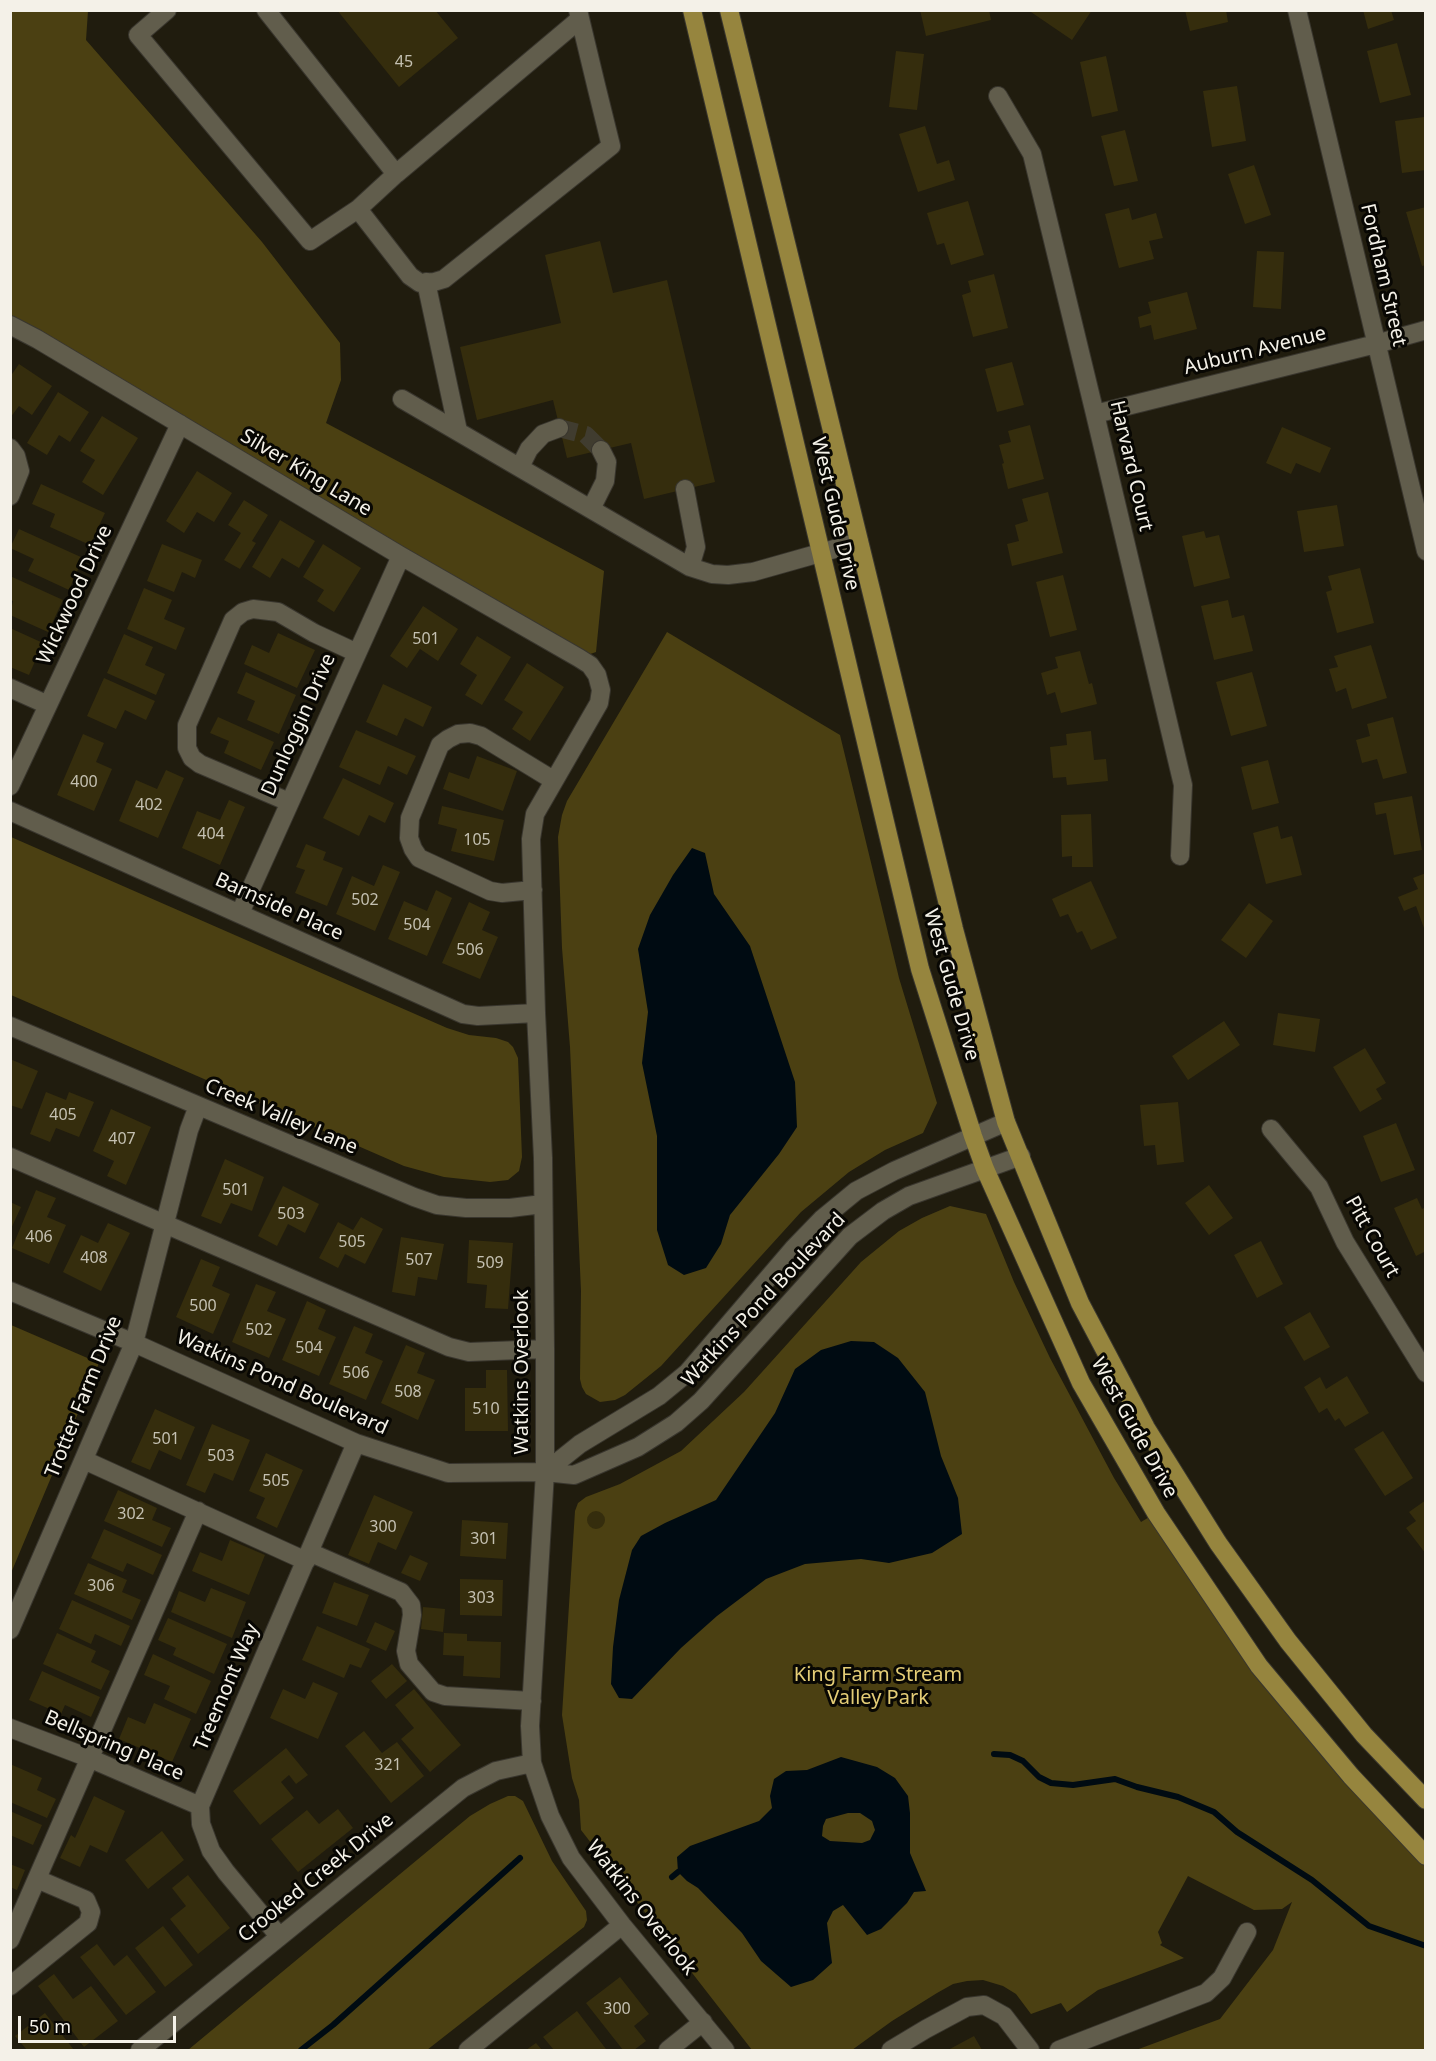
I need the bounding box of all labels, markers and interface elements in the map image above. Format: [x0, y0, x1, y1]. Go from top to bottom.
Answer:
house number: 45 [395, 52, 413, 72]
street label: Fordham Street [1355, 201, 1411, 349]
street label: Auburn Avenue [1181, 322, 1329, 380]
street label: Harvard Court [1104, 398, 1158, 534]
street label: Silver King Lane [236, 424, 376, 522]
street label: West Gude Drive [806, 435, 864, 593]
street label: Wickwood Drive [32, 522, 118, 668]
house number: 501 [412, 629, 440, 649]
street label: Dunloggin Drive [257, 650, 341, 800]
house number: 400 [70, 772, 98, 792]
house number: 402 [135, 795, 163, 815]
house number: 404 [197, 824, 225, 844]
house number: 105 [463, 830, 491, 850]
street label: Barnside Place [211, 868, 347, 946]
house number: 502 [351, 890, 379, 910]
street label: West Gude Drive [918, 906, 984, 1064]
house number: 504 [403, 915, 431, 935]
house number: 506 [456, 940, 484, 960]
street label: Creek Valley Lane [201, 1074, 361, 1160]
house number: 405 [49, 1105, 77, 1125]
house number: 407 [108, 1129, 136, 1149]
house number: 501 [222, 1180, 250, 1200]
street label: Pitt Court [1340, 1192, 1404, 1282]
house number: 503 [277, 1204, 305, 1224]
street label: Watkins Pond Boulevard [677, 1208, 851, 1392]
house number: 406 [25, 1227, 53, 1247]
house number: 505 [338, 1232, 366, 1252]
house number: 408 [80, 1248, 108, 1268]
house number: 507 [405, 1250, 433, 1270]
house number: 509 [476, 1253, 504, 1273]
street label: Watkins Overlook [510, 1290, 534, 1454]
house number: 500 [189, 1296, 217, 1316]
street label: Trotter Farm Drive [41, 1313, 127, 1481]
house number: 502 [245, 1320, 273, 1340]
street label: Watkins Pond Boulevard [173, 1326, 391, 1440]
house number: 504 [295, 1338, 323, 1358]
street label: West Gude Drive [1086, 1354, 1182, 1502]
house number: 506 [342, 1363, 370, 1383]
house number: 508 [394, 1382, 422, 1402]
house number: 510 [472, 1399, 500, 1419]
house number: 501 [152, 1429, 180, 1449]
house number: 503 [207, 1446, 235, 1466]
house number: 505 [262, 1471, 290, 1491]
house number: 302 [117, 1504, 145, 1524]
house number: 300 [369, 1517, 397, 1537]
house number: 301 [470, 1529, 498, 1549]
house number: 306 [87, 1576, 115, 1596]
house number: 303 [467, 1588, 495, 1608]
street label: Treemont Way [189, 1620, 265, 1754]
park label: King Farm Stream Valley Park [794, 1663, 962, 1710]
street label: Bellspring Place [41, 1706, 187, 1786]
house number: 321 [374, 1755, 402, 1775]
street label: Crooked Creek Drive [234, 1808, 398, 1948]
street label: Watkins Overlook [581, 1836, 701, 1980]
house number: 300 [603, 1999, 631, 2019]
scale bar [21, 2004, 178, 2042]
text: 50 m [29, 2014, 71, 2038]

